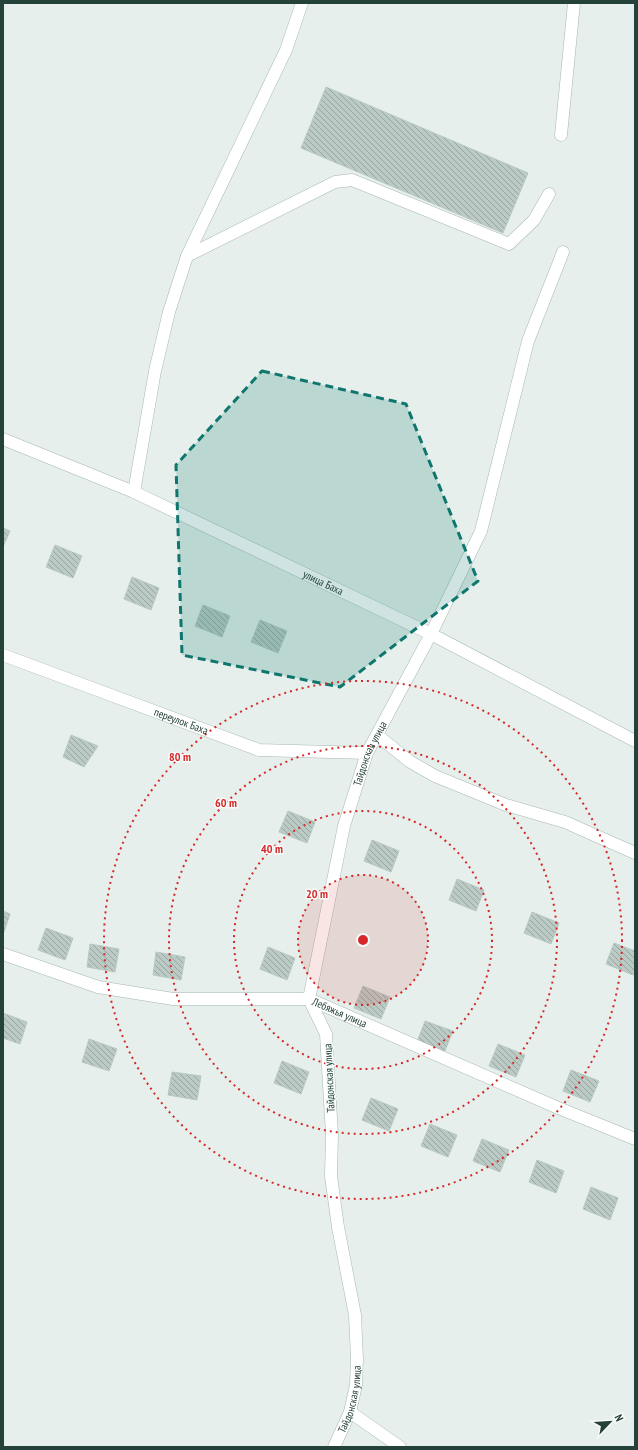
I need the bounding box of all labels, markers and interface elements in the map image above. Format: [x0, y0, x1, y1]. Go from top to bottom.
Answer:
street label: улица Баха [301, 567, 346, 598]
street label: переулок Баха [152, 705, 210, 738]
street label: Тайдонская улица [350, 719, 390, 788]
text: 80 m [169, 749, 191, 764]
text: 60 m [215, 795, 237, 810]
text: 40 m [261, 841, 283, 856]
text: 20 m [306, 886, 328, 901]
centre of rings [356, 933, 370, 947]
street label: Лебяжья улица [309, 994, 369, 1031]
street label: Тайдонская улица [320, 1043, 338, 1113]
street label: Тайдонская улица [334, 1365, 364, 1435]
north arrow [590, 1402, 630, 1442]
text: N [611, 1412, 627, 1423]

